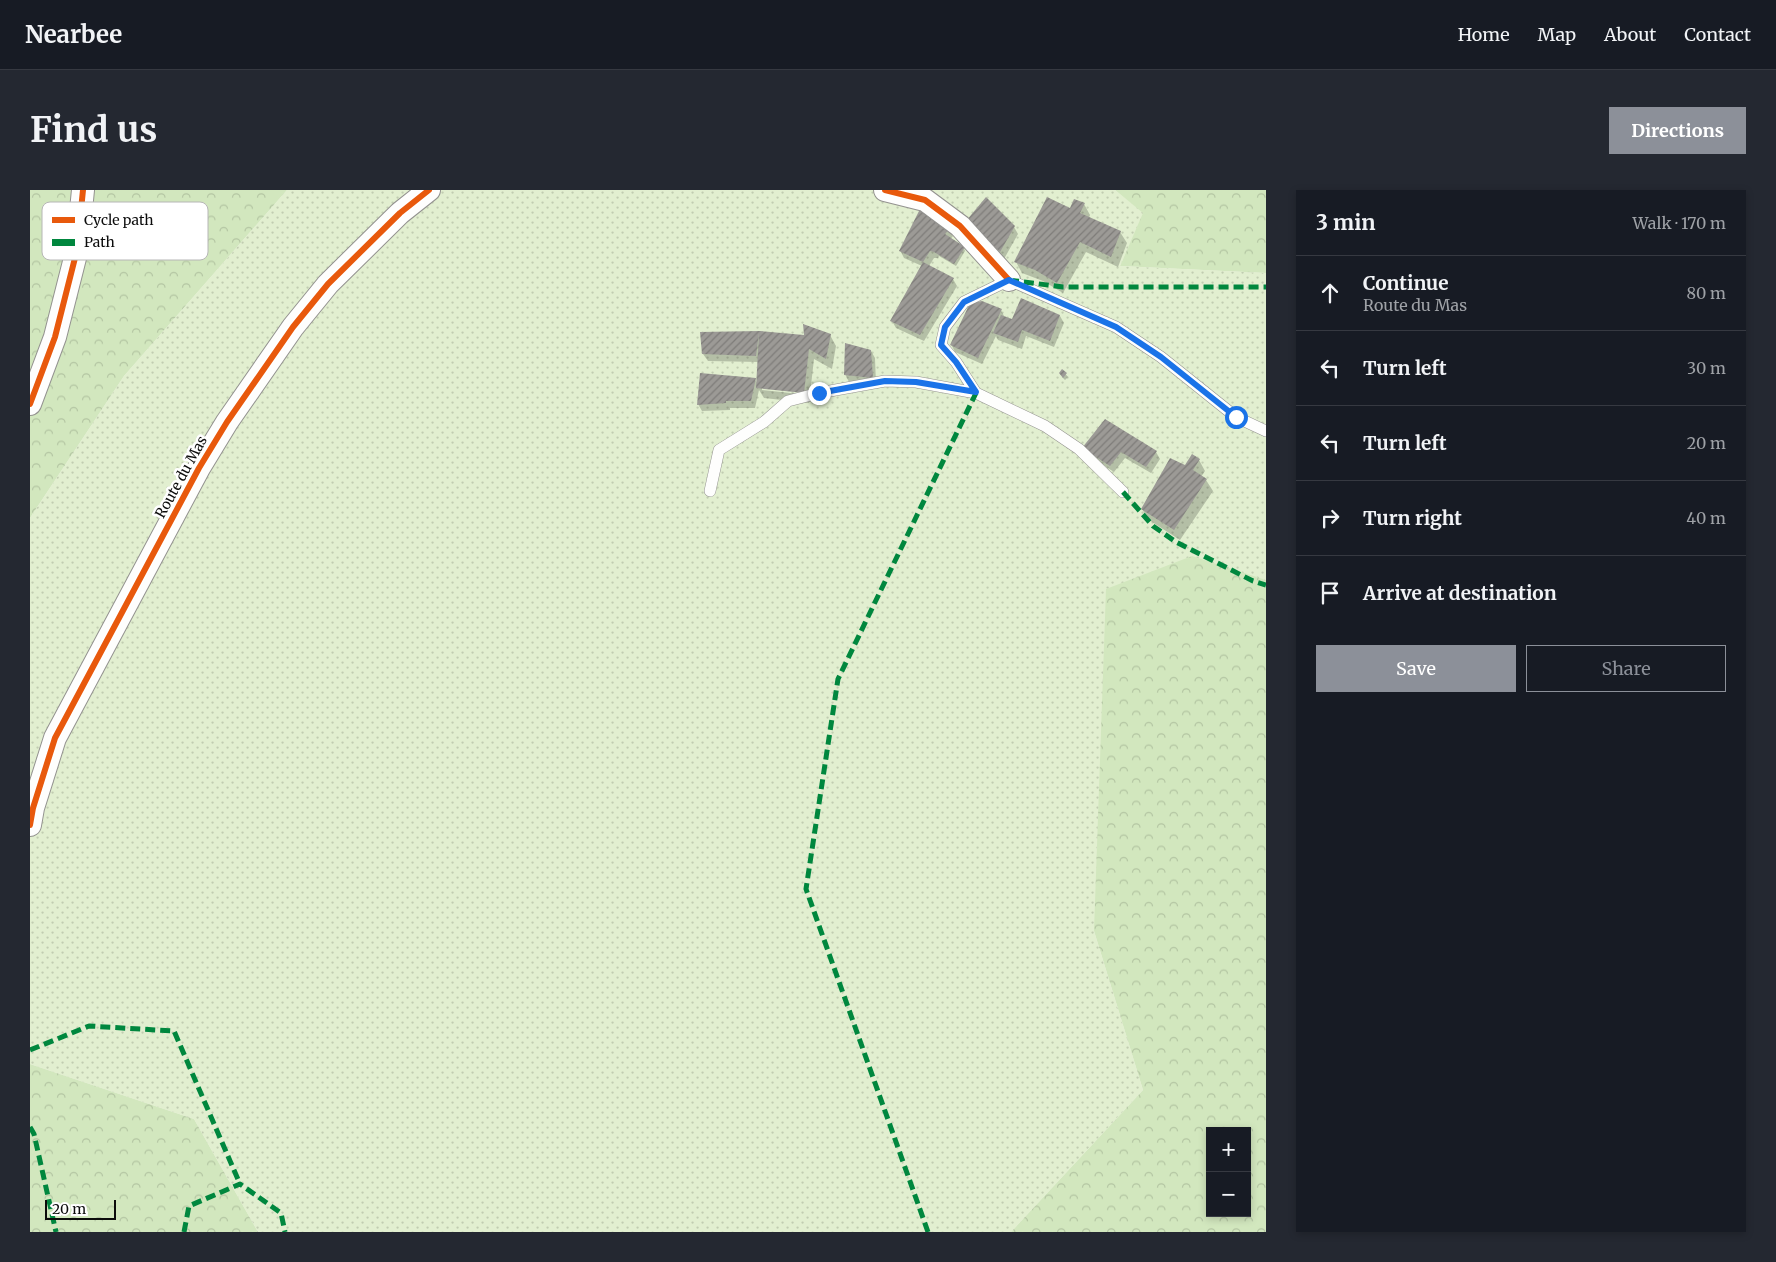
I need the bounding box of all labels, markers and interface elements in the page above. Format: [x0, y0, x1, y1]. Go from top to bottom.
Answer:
text: Nearbee [25, 19, 122, 50]
text: Home [1458, 23, 1510, 46]
text: Map [1538, 23, 1576, 46]
text: About [1604, 23, 1656, 46]
text: Contact [1684, 23, 1751, 46]
button: Directions [1609, 107, 1746, 154]
text: Find us [30, 108, 157, 152]
legend [42, 202, 208, 260]
text: 3 min [1316, 209, 1375, 236]
text: Cycle path [84, 211, 154, 229]
text: Walk · 170 m [1633, 213, 1726, 233]
text: Path [84, 233, 115, 251]
text: Continue [1363, 271, 1449, 295]
icon: ahead [1316, 279, 1344, 307]
text: 80 m [1687, 283, 1726, 303]
text: Route du Mas [1363, 295, 1467, 315]
icon: left [1316, 354, 1344, 382]
text: Turn left [1363, 356, 1447, 380]
text: 30 m [1687, 358, 1726, 378]
route end [808, 382, 831, 405]
route start [1225, 406, 1248, 429]
icon: left [1316, 429, 1344, 457]
text: Turn left [1363, 431, 1447, 455]
street label: Route du Mas [151, 433, 211, 521]
text: 20 m [1687, 433, 1726, 453]
icon: right [1316, 504, 1344, 532]
text: Turn right [1363, 506, 1462, 530]
text: 40 m [1686, 508, 1726, 528]
icon: arrive [1316, 579, 1344, 607]
text: Arrive at destination [1363, 581, 1557, 605]
button: Save [1316, 645, 1516, 692]
button: Share [1526, 645, 1726, 692]
map controls [1206, 1127, 1251, 1217]
button: + [1206, 1127, 1251, 1172]
button: − [1206, 1172, 1251, 1217]
scale bar [45, 1197, 116, 1220]
text: 20 m [52, 1200, 86, 1218]

